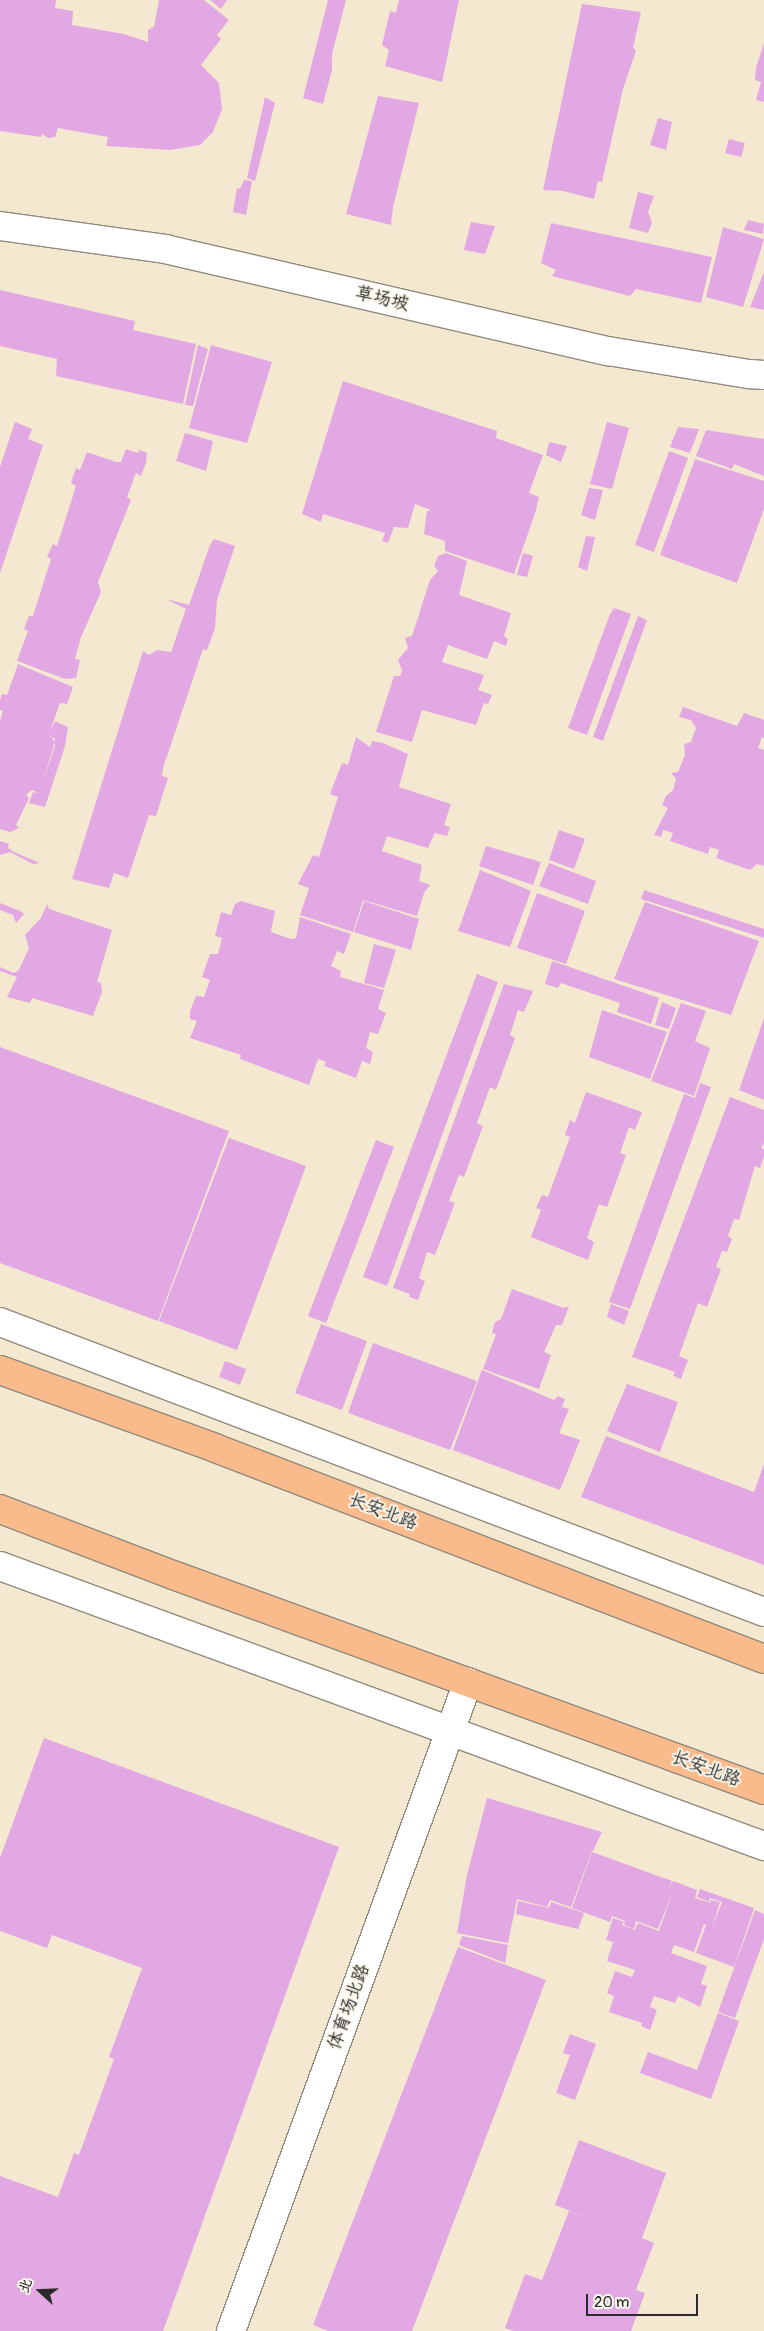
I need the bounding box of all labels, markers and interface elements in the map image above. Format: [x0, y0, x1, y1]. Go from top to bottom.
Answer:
street label: 草场坡 [353, 282, 411, 316]
street label: 长安北路 [346, 1489, 420, 1535]
street label: 长安北路 [668, 1747, 744, 1791]
street label: 体育场北路 [323, 1961, 375, 2053]
north arrow [15, 2266, 65, 2316]
text: 北 [15, 2276, 36, 2295]
scale bar [589, 2284, 702, 2316]
text: 20 m [594, 2293, 629, 2312]

